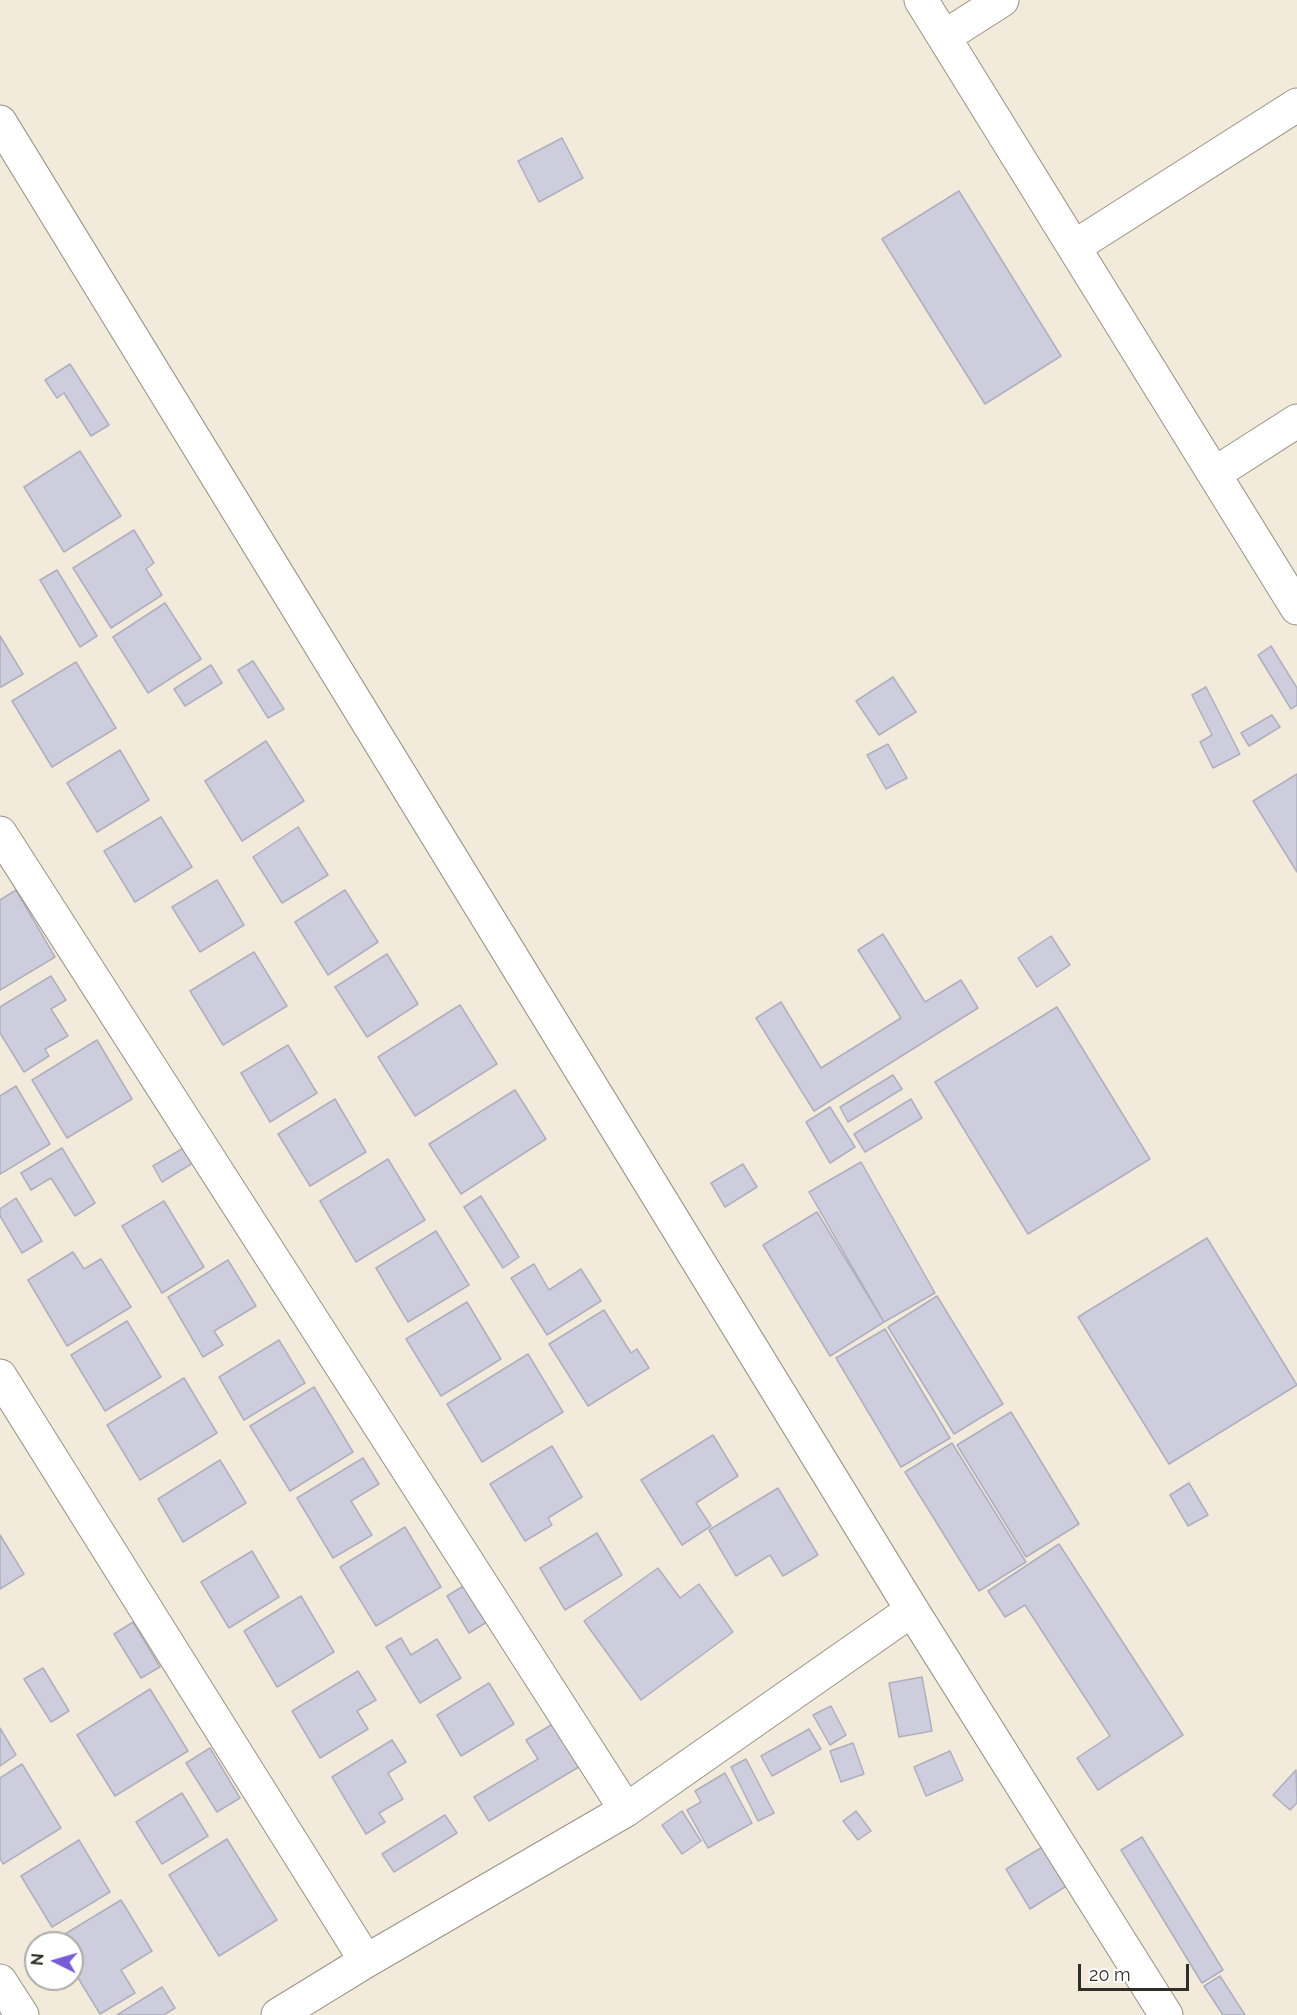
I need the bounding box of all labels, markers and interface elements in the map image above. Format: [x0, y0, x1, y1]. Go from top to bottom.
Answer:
north arrow [24, 1931, 84, 1991]
scale bar [1081, 1952, 1192, 1990]
text: N [28, 1953, 48, 1966]
text: 20 m [1089, 1964, 1131, 1985]

